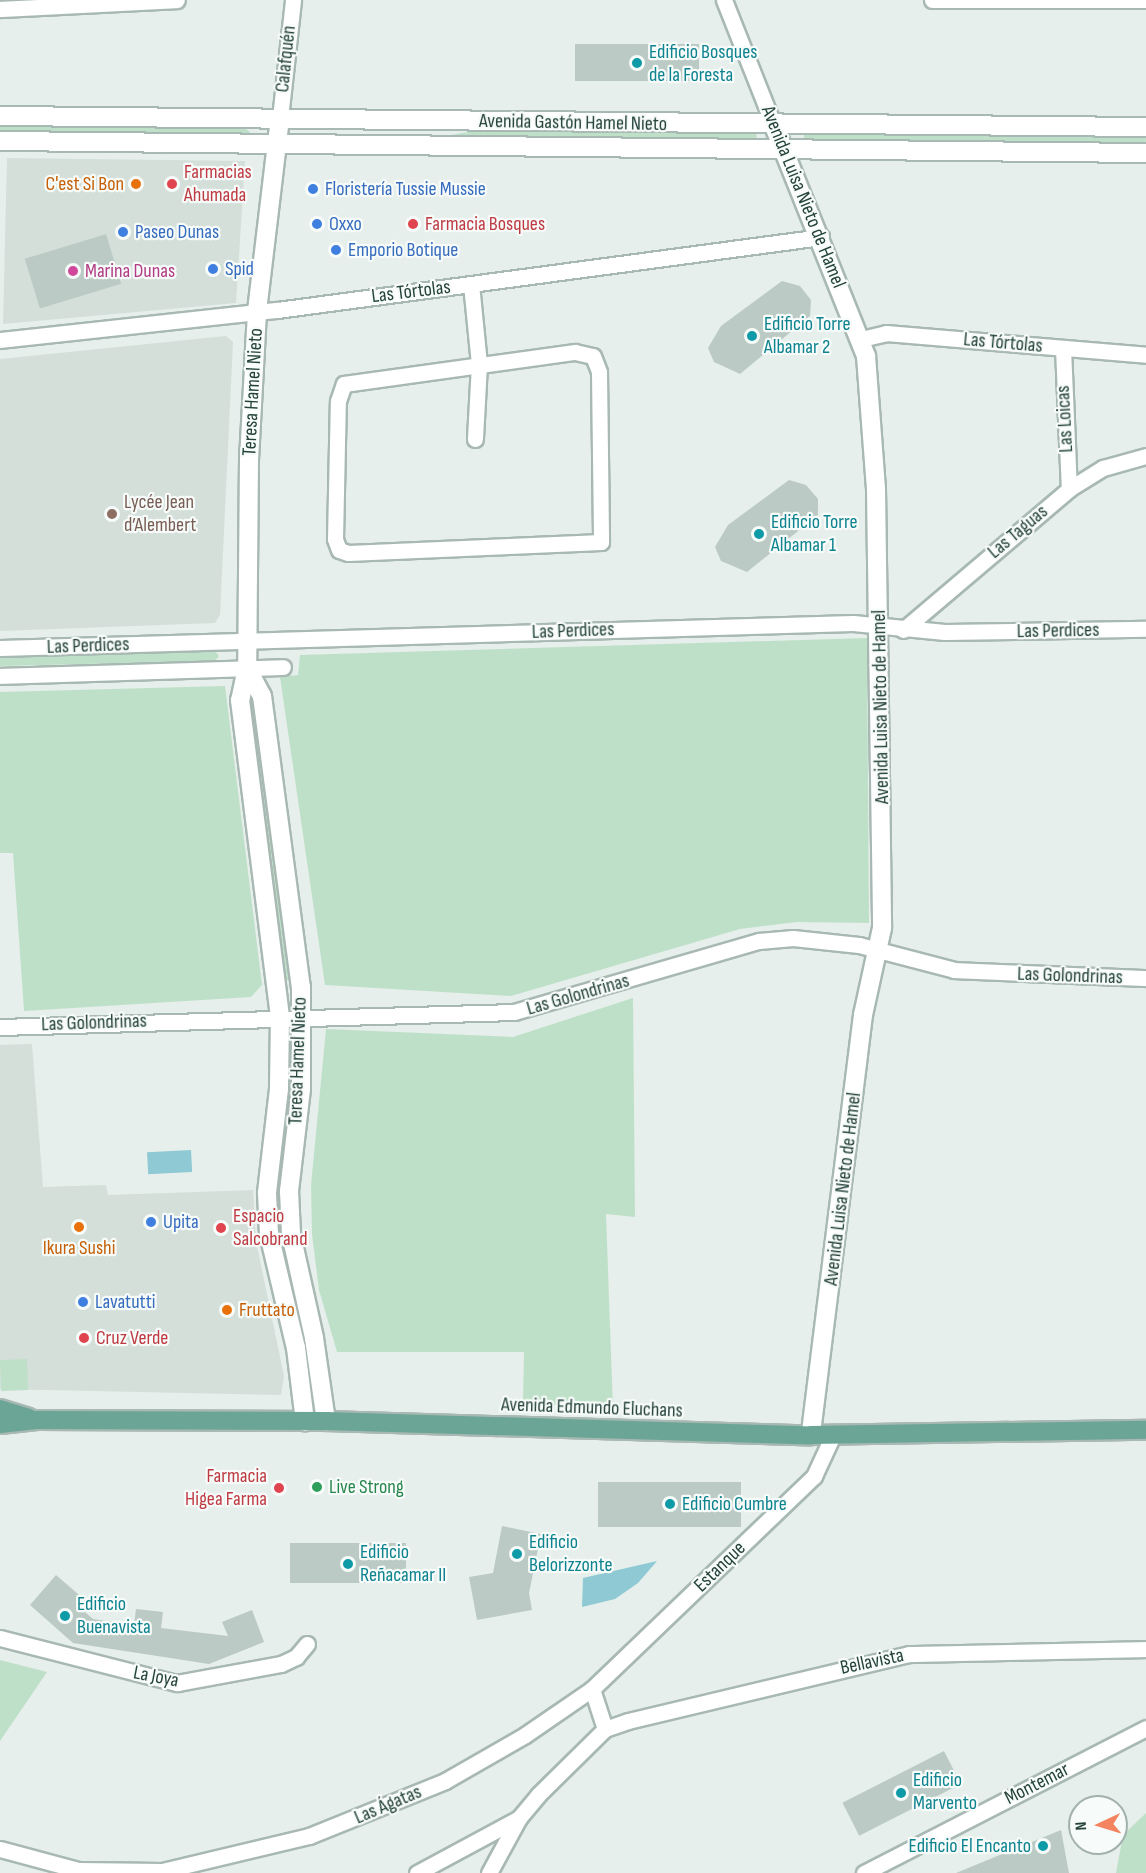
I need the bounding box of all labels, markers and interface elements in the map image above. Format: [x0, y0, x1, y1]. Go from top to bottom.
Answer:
street label: Calafquén [271, 24, 301, 94]
place label: Edificio Bosques de la Foresta [649, 40, 757, 87]
marker: Edificio Bosques de la Foresta [630, 56, 644, 70]
street label: Avenida Luisa Nieto de Hamel [755, 102, 851, 292]
street label: Avenida Gastón Hamel Nieto [479, 109, 667, 137]
place label: Farmacias Ahumada [184, 160, 252, 207]
place label: C'est Si Bon [45, 172, 124, 196]
marker: C'est Si Bon [129, 177, 143, 191]
marker: Farmacias Ahumada [165, 177, 179, 191]
place label: Floristería Tussie Mussie [325, 177, 486, 201]
marker: Floristería Tussie Mussie [306, 182, 320, 196]
place label: Oxxo [329, 212, 362, 236]
place label: Farmacia Bosques [425, 212, 545, 236]
marker: Oxxo [310, 217, 324, 231]
marker: Farmacia Bosques [406, 217, 420, 231]
place label: Paseo Dunas [135, 220, 219, 244]
marker: Paseo Dunas [116, 225, 130, 239]
place label: Emporio Botique [348, 238, 458, 262]
marker: Emporio Botique [329, 243, 343, 257]
place label: Spid [225, 257, 254, 281]
place label: Marina Dunas [85, 259, 175, 283]
marker: Spid [206, 262, 220, 276]
marker: Marina Dunas [66, 264, 80, 278]
street label: Las Tórtolas [370, 275, 452, 309]
place label: Edificio Torre Albamar 2 [764, 312, 850, 359]
street label: Teresa Hamel Nieto [238, 327, 268, 457]
street label: Las Tórtolas [962, 328, 1044, 358]
marker: Edificio Torre Albamar 2 [745, 329, 759, 343]
street label: Las Loicas [1051, 385, 1079, 453]
place label: Lycée Jean d’Alembert [124, 490, 196, 537]
street label: Las Taguas [983, 500, 1053, 564]
marker: Lycée Jean d’Alembert [105, 507, 119, 521]
place label: Edificio Torre Albamar 1 [771, 510, 857, 557]
marker: Edificio Torre Albamar 1 [752, 527, 766, 541]
street label: Avenida Luisa Nieto de Hamel [867, 610, 895, 804]
street label: Las Perdices [531, 618, 615, 644]
street label: Las Perdices [1017, 618, 1099, 644]
street label: Las Perdices [46, 633, 130, 659]
street label: Las Golondrinas [1017, 962, 1123, 990]
street label: Las Golondrinas [524, 969, 632, 1021]
street label: Teresa Hamel Nieto [284, 997, 312, 1125]
street label: Las Golondrinas [41, 1009, 147, 1037]
street label: Avenida Luisa Nieto de Hamel [819, 1091, 867, 1287]
place label: Espacio Salcobrand [233, 1204, 308, 1251]
place label: Upita [163, 1210, 199, 1234]
marker: Upita [144, 1215, 158, 1229]
marker: Ikura Sushi [72, 1220, 86, 1234]
marker: Espacio Salcobrand [214, 1221, 228, 1235]
place label: Ikura Sushi [43, 1236, 115, 1260]
place label: Lavatutti [95, 1290, 155, 1314]
marker: Lavatutti [76, 1295, 90, 1309]
place label: Fruttato [239, 1298, 295, 1322]
marker: Fruttato [220, 1303, 234, 1317]
place label: Cruz Verde [96, 1326, 168, 1350]
marker: Cruz Verde [77, 1331, 91, 1345]
street label: Avenida Edmundo Eluchans [501, 1393, 683, 1423]
place label: Farmacia Higea Farma [185, 1464, 267, 1511]
place label: Live Strong [329, 1475, 404, 1499]
marker: Live Strong [310, 1480, 324, 1494]
marker: Farmacia Higea Farma [272, 1481, 286, 1495]
place label: Edificio Cumbre [682, 1492, 787, 1516]
marker: Edificio Cumbre [663, 1497, 677, 1511]
place label: Edificio Belorizzonte [529, 1530, 612, 1577]
street label: Estanque [689, 1537, 751, 1597]
place label: Edificio Reñacamar II [360, 1540, 446, 1587]
marker: Edificio Belorizzonte [510, 1547, 524, 1561]
marker: Edificio Reñacamar II [341, 1557, 355, 1571]
place label: Edificio Buenavista [77, 1592, 151, 1639]
marker: Edificio Buenavista [58, 1609, 72, 1623]
street label: Bellavista [838, 1644, 906, 1680]
street label: La Joya [131, 1661, 181, 1693]
street label: Montemar [1001, 1758, 1073, 1810]
place label: Edificio Marvento [913, 1769, 977, 1816]
street label: Las Ágatas [351, 1780, 425, 1830]
marker: Edificio Marvento [894, 1786, 908, 1800]
north arrow [1068, 1795, 1128, 1855]
text: N [1072, 1821, 1091, 1831]
place label: Edificio El Encanto [909, 1834, 1031, 1858]
marker: Edificio El Encanto [1036, 1839, 1050, 1853]

